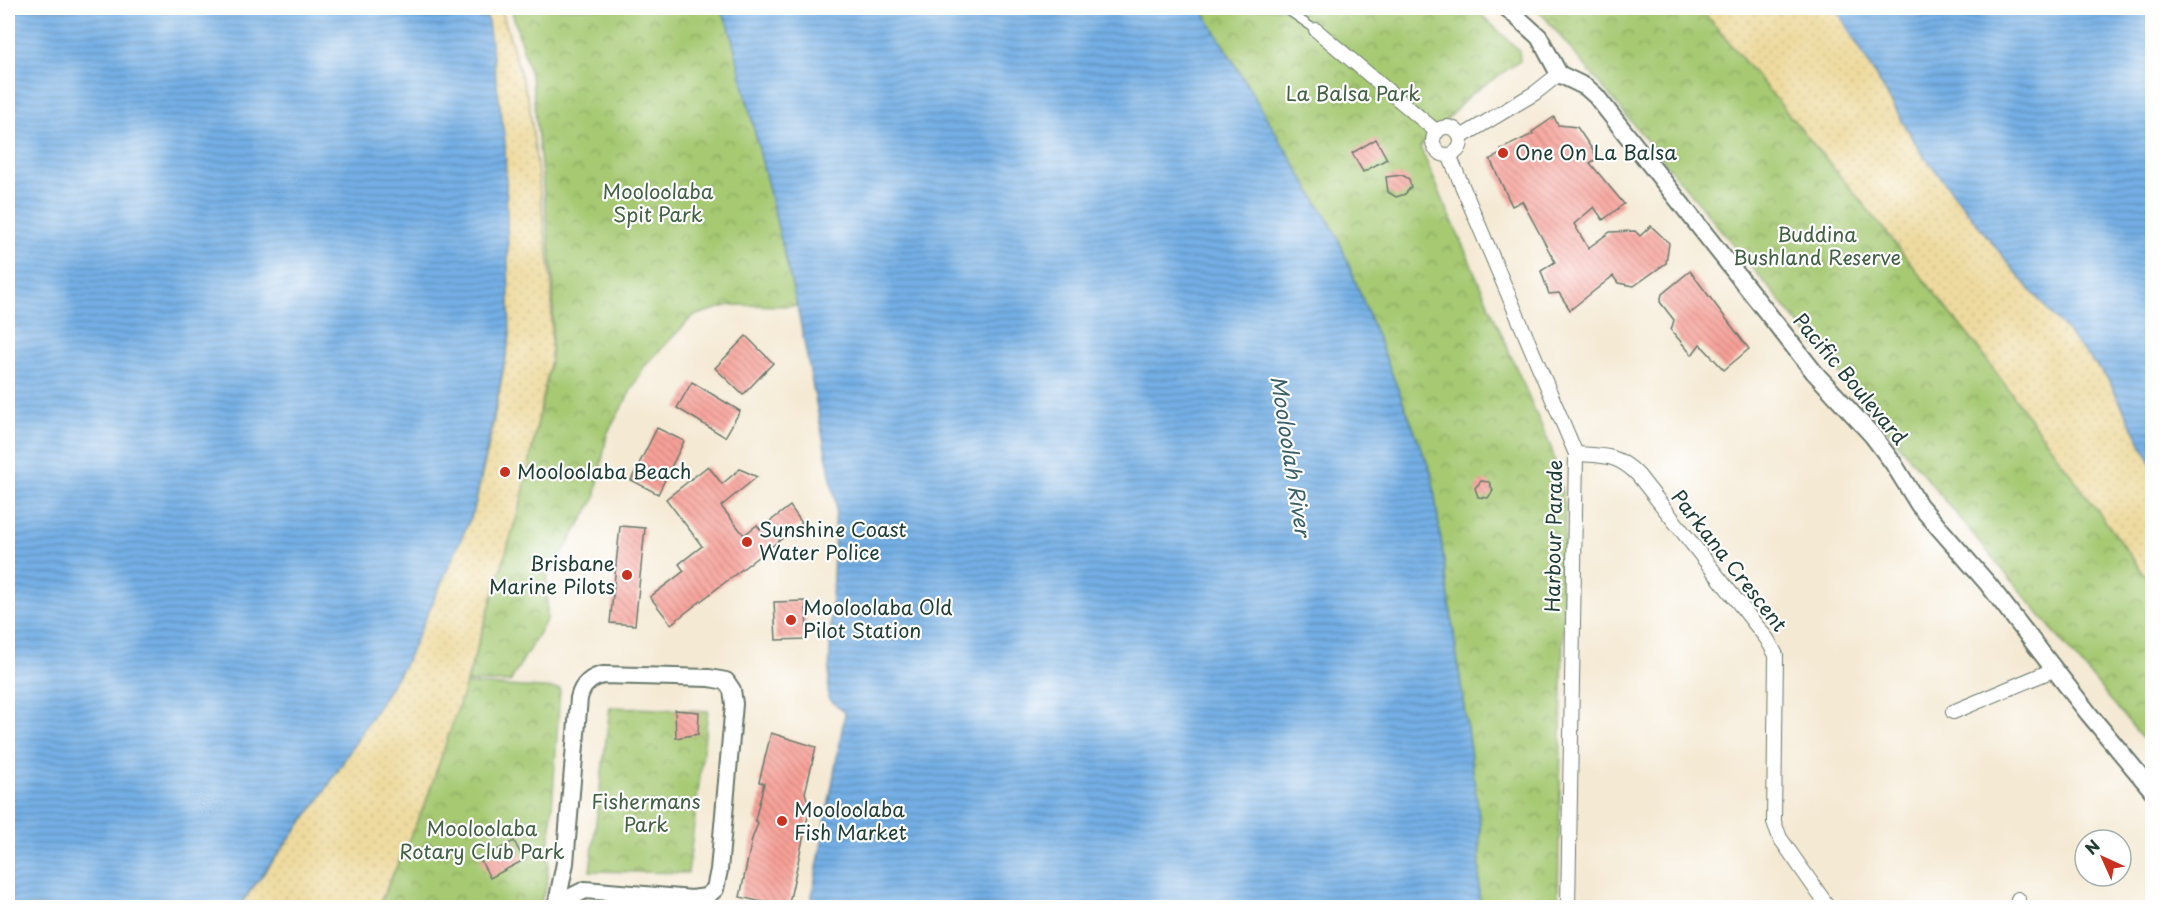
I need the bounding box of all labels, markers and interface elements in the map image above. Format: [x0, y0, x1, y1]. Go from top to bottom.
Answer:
park label: La Balsa Park [1286, 78, 1420, 108]
place label: One On La Balsa [1515, 137, 1677, 167]
marker: One On La Balsa [1496, 146, 1510, 160]
park label: Mooloolaba Spit Park [603, 176, 714, 229]
park label: Buddina Bushland Reserve [1733, 219, 1901, 272]
street label: Pacific Boulevard [1787, 306, 1915, 451]
water label: Mooloolah River [1263, 373, 1321, 541]
place label: Mooloolaba Beach [517, 456, 691, 486]
street label: Harbour Parade [1537, 459, 1569, 613]
marker: Mooloolaba Beach [498, 465, 512, 479]
street label: Parkana Crescent [1665, 483, 1795, 638]
place label: Sunshine Coast Water Police [759, 514, 907, 567]
marker: Sunshine Coast Water Police [740, 535, 754, 549]
place label: Brisbane Marine Pilots [489, 548, 615, 601]
marker: Brisbane Marine Pilots [620, 568, 634, 582]
place label: Mooloolaba Old Pilot Station [803, 592, 952, 645]
marker: Mooloolaba Old Pilot Station [784, 613, 798, 627]
park label: Fishermans Park [591, 786, 701, 839]
place label: Mooloolaba Fish Market [794, 794, 907, 847]
park label: Mooloolaba Rotary Club Park [399, 813, 565, 866]
marker: Mooloolaba Fish Market [775, 814, 789, 828]
north arrow [2073, 828, 2133, 888]
text: N [2079, 834, 2105, 860]

